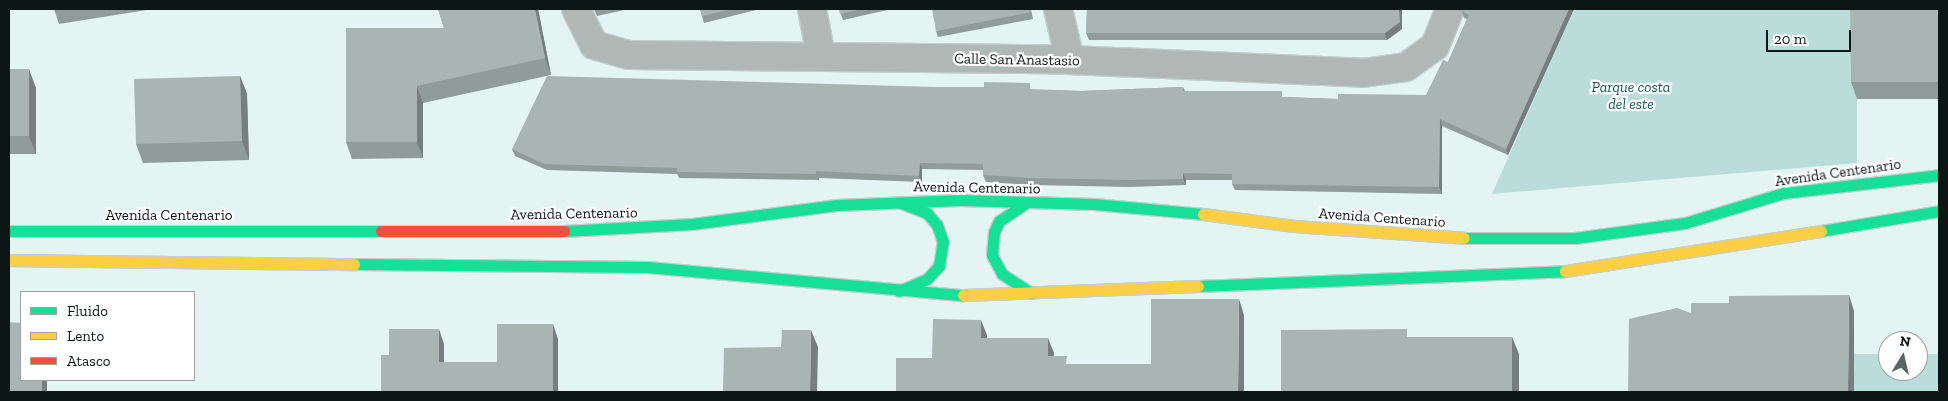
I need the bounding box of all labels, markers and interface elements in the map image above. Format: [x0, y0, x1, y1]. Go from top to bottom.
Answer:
scale bar [1768, 20, 1853, 52]
text: 20 m [1774, 30, 1807, 48]
street label: Calle San Anastasio [954, 50, 1080, 70]
park label: Parque costa del este [1592, 78, 1670, 113]
street label: Avenida Centenario [1774, 155, 1902, 191]
street label: Avenida Centenario [913, 178, 1041, 198]
street label: Avenida Centenario [510, 204, 638, 224]
street label: Avenida Centenario [1318, 205, 1446, 231]
street label: Avenida Centenario [105, 207, 233, 225]
legend [20, 291, 195, 381]
text: Fluido [67, 302, 108, 320]
text: Lento [67, 327, 104, 345]
north arrow [1878, 331, 1928, 381]
text: N [1899, 332, 1912, 351]
text: Atasco [67, 352, 111, 370]

